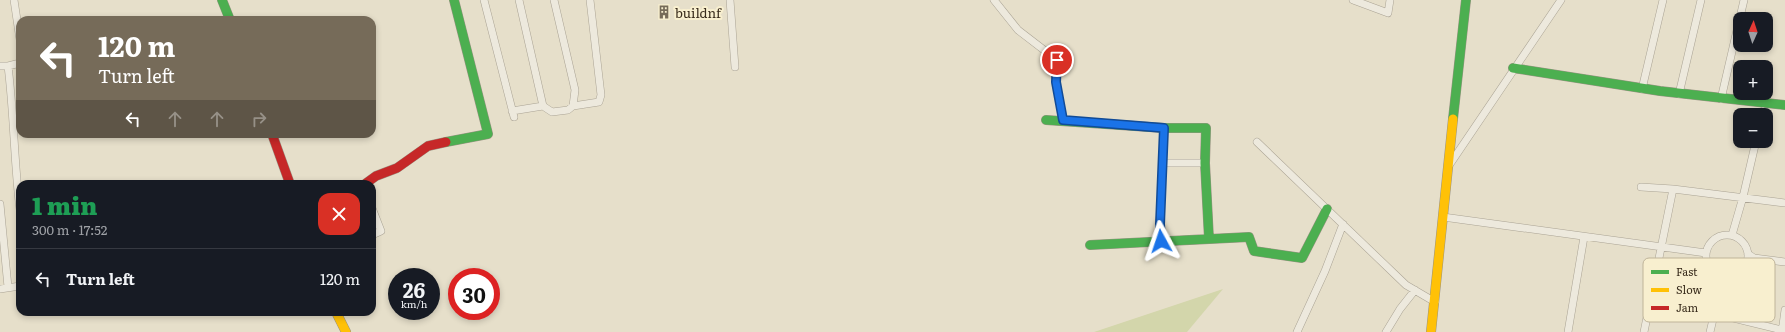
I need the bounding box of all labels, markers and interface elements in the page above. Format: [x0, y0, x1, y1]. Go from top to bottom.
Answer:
place label: buildnf [675, 3, 722, 22]
building icon: buildnf [656, 4, 672, 20]
north arrow [1733, 12, 1773, 52]
map controls [1733, 12, 1773, 148]
text: 120 m [98, 24, 175, 66]
icon: left [32, 32, 84, 84]
pin [1040, 43, 1074, 77]
icon: arrive [1046, 49, 1068, 71]
button: + [1733, 60, 1773, 100]
text: Turn left [98, 62, 175, 89]
icon: left [122, 108, 144, 130]
icon: ahead [164, 108, 186, 130]
icon: ahead [206, 108, 228, 130]
icon: right [248, 108, 270, 130]
button: − [1733, 108, 1773, 148]
text: 1 min [32, 187, 97, 222]
button: close [318, 193, 360, 235]
text: 300 m · 17:52 [32, 220, 107, 239]
position arrow [1140, 220, 1182, 262]
legend [1643, 258, 1775, 322]
text: Fast [1676, 263, 1698, 279]
text: Turn left [66, 267, 135, 290]
text: 120 m [320, 267, 360, 290]
icon: left [32, 268, 54, 290]
speed limit sign: 30 [448, 268, 500, 320]
text: 26 [403, 274, 425, 304]
text: Slow [1676, 281, 1702, 297]
text: km/h [401, 296, 427, 311]
text: Jam [1676, 299, 1699, 315]

